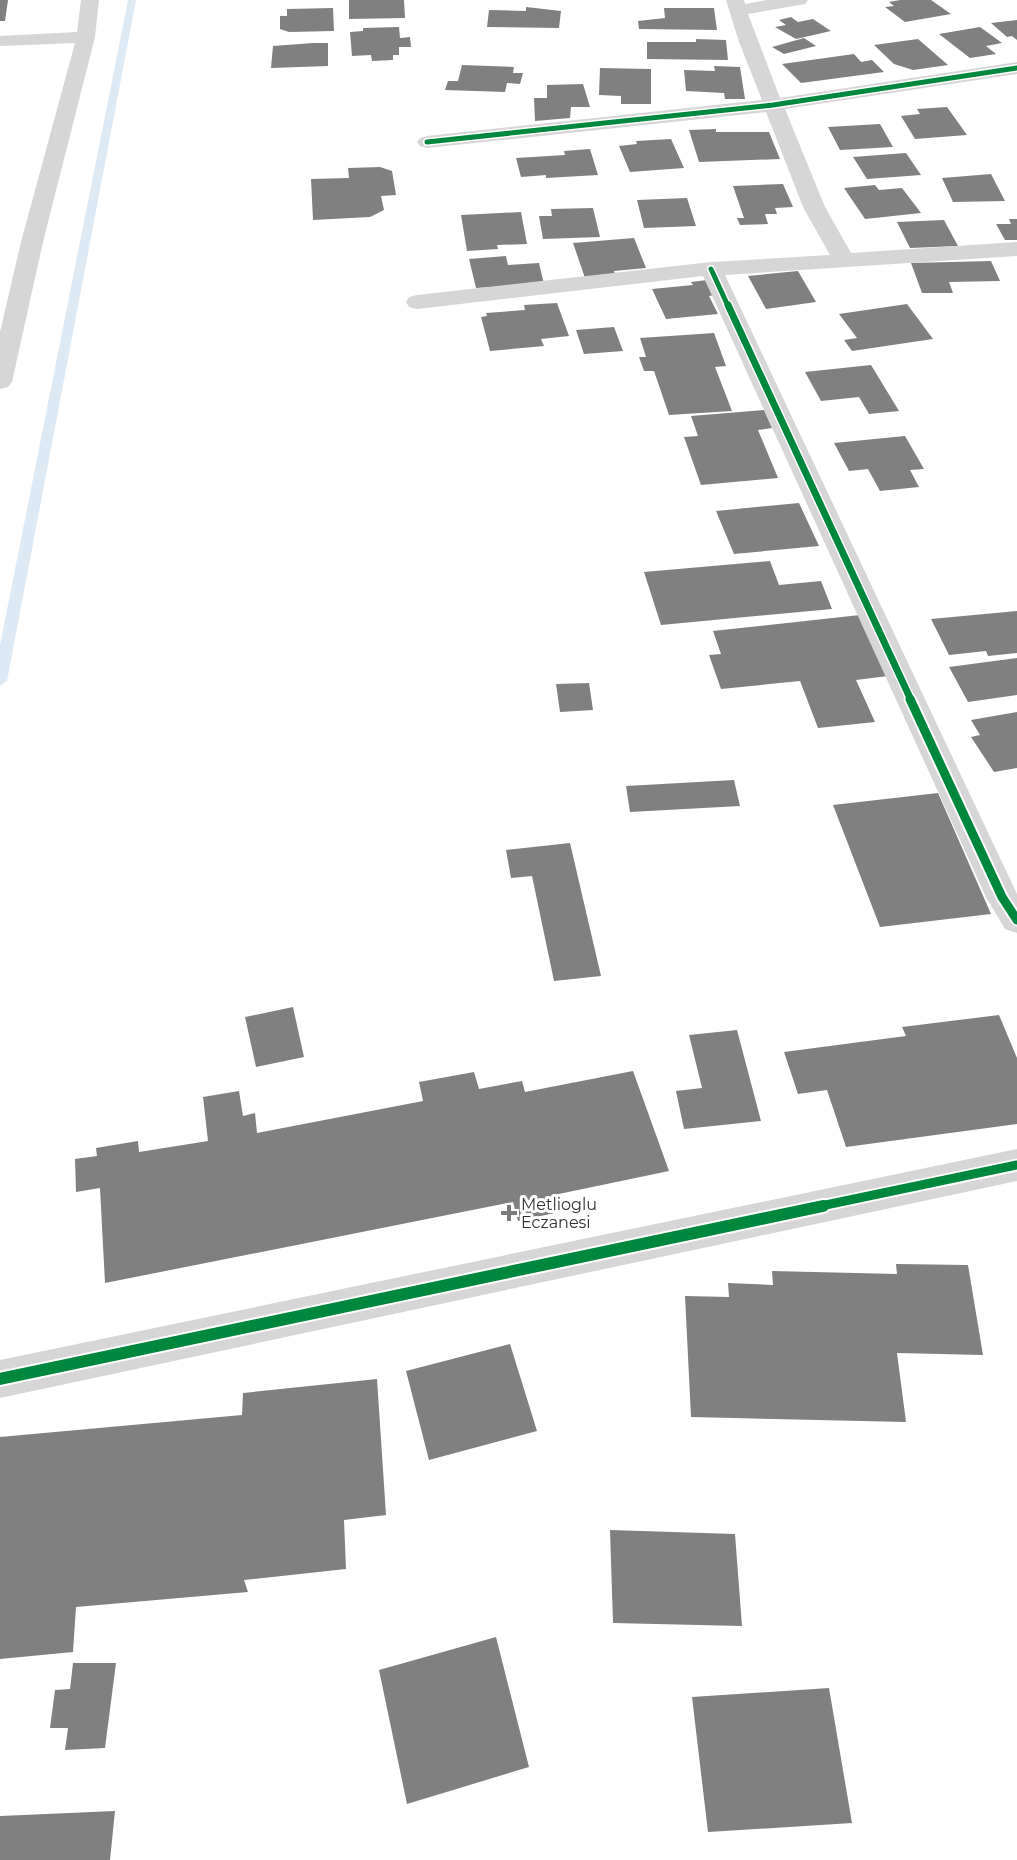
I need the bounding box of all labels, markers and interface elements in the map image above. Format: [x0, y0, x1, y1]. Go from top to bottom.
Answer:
place label: Metlioglu Eczanesi [521, 1195, 597, 1232]
marker: Metlioglu Eczanesi [502, 1206, 516, 1220]

